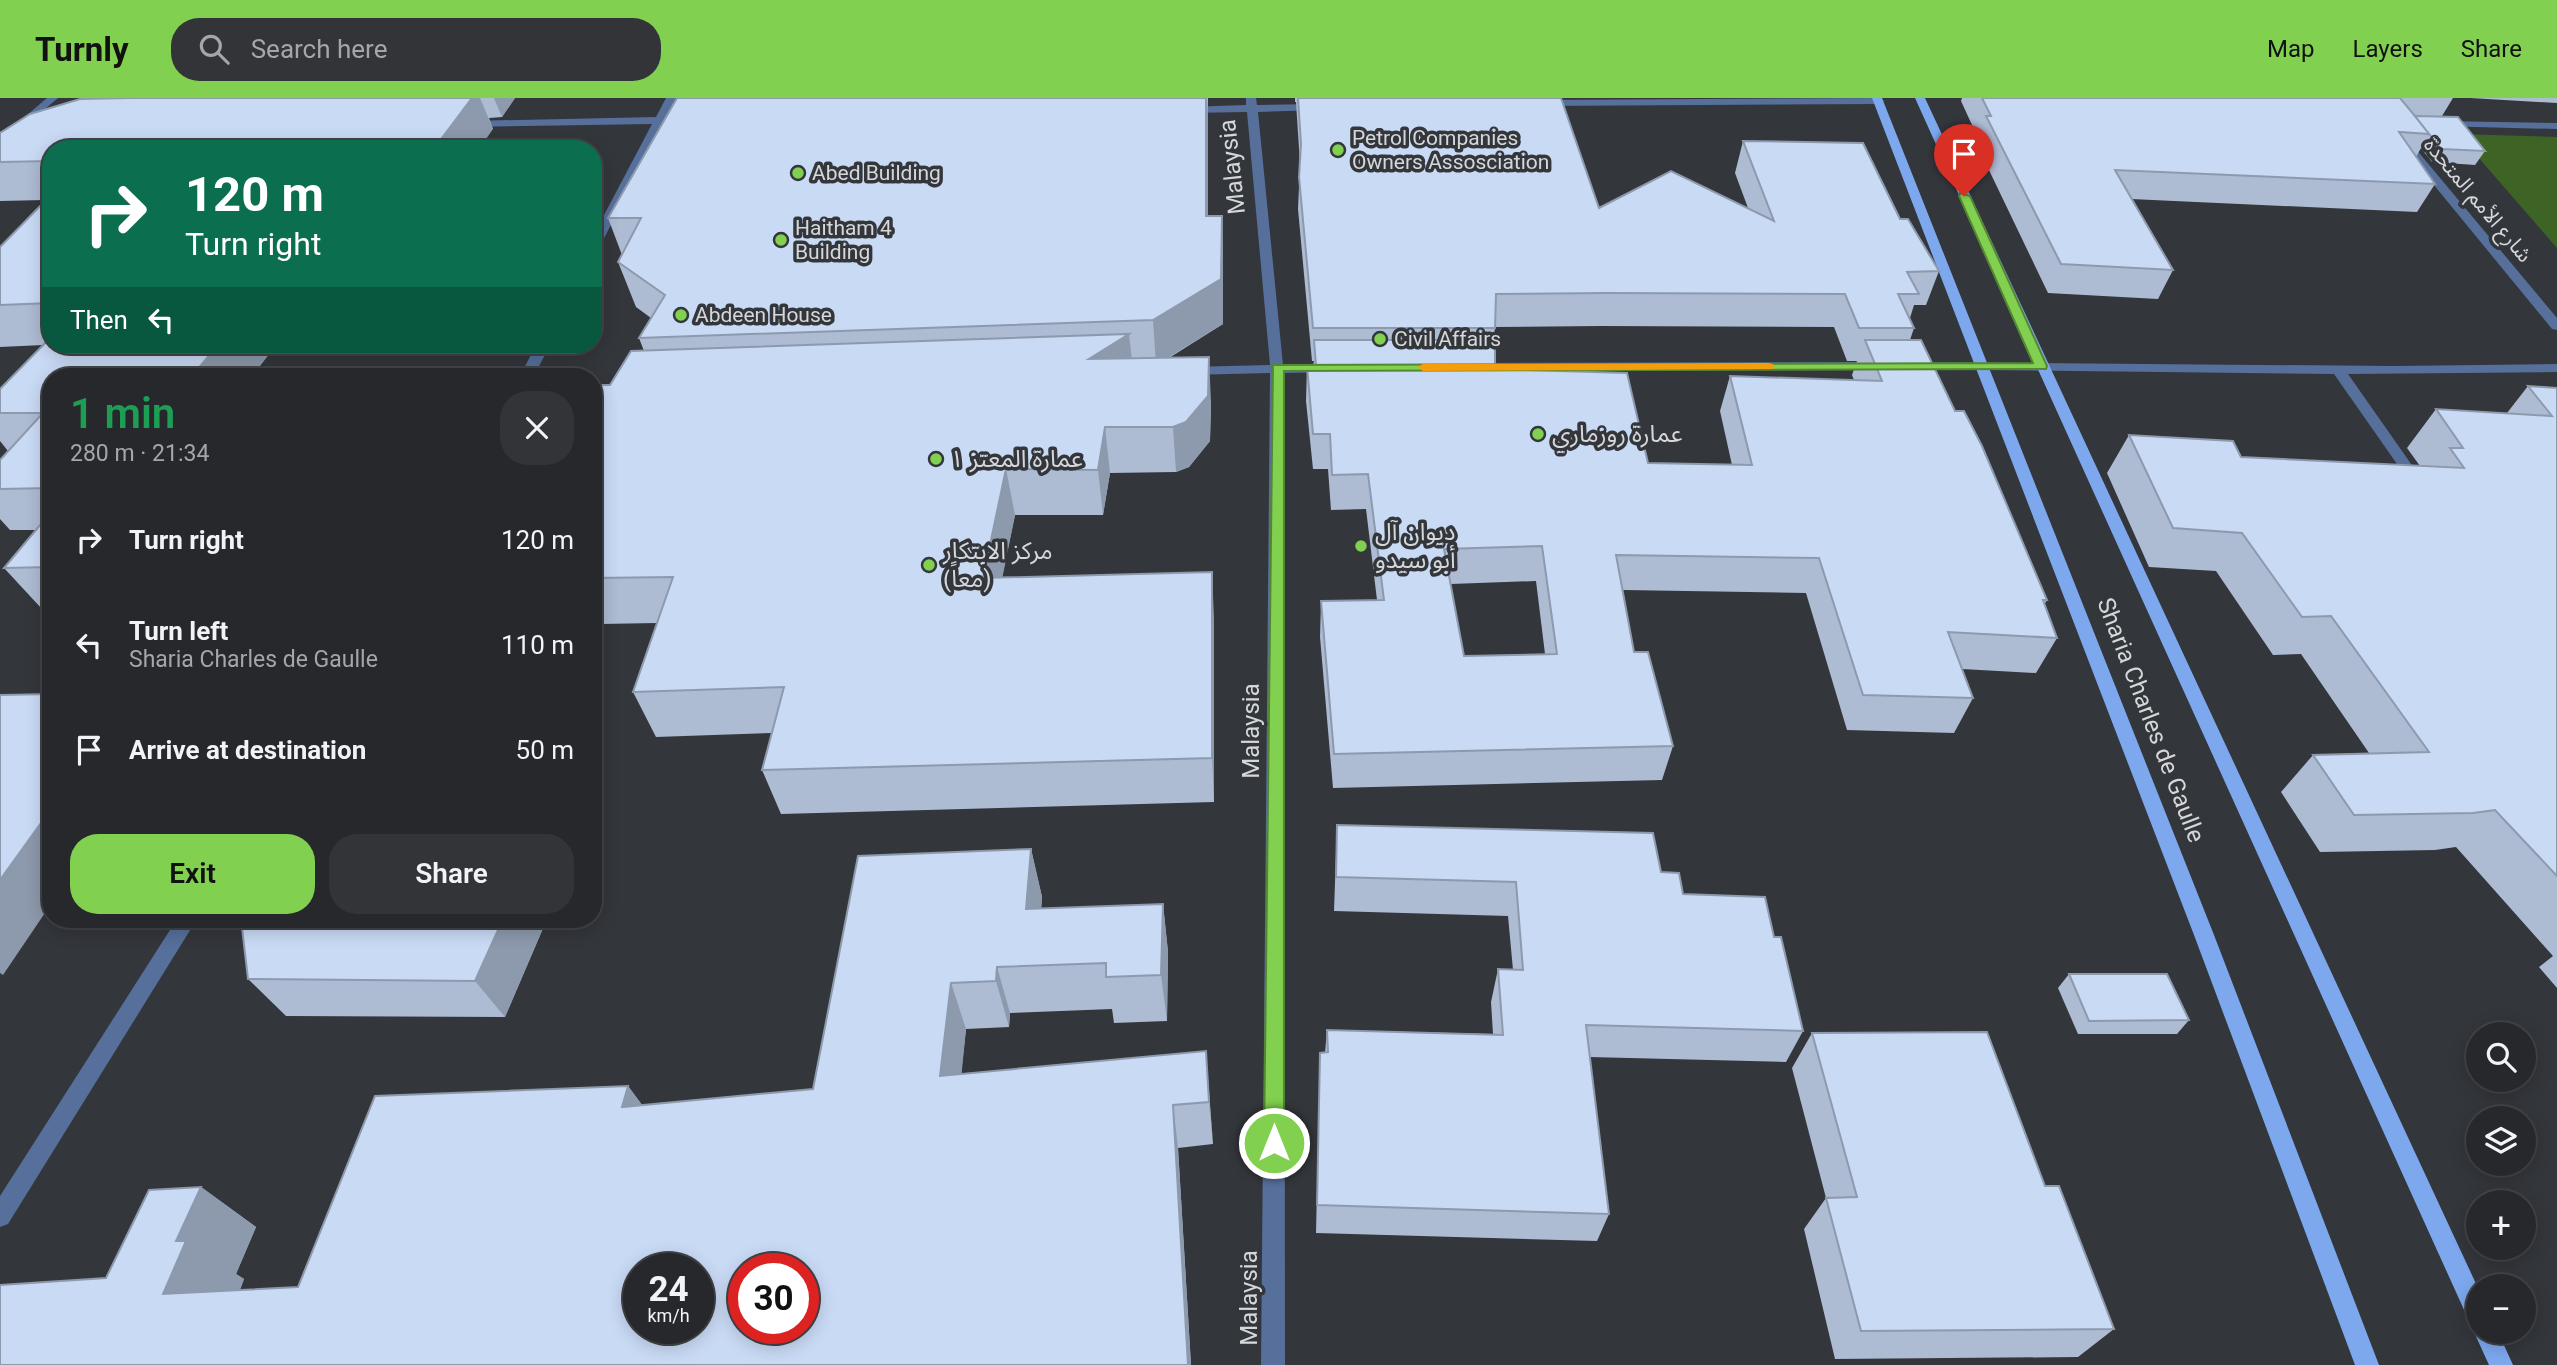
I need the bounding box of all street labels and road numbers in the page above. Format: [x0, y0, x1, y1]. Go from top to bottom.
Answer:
street label: Malaysia [1213, 118, 1251, 216]
street label: شارع الأمم المتحدة [2417, 133, 2537, 269]
street label: Sharia Charles de Gaulle [2091, 594, 2211, 846]
street label: Malaysia [1237, 683, 1265, 779]
street label: Malaysia [1235, 1250, 1263, 1346]

